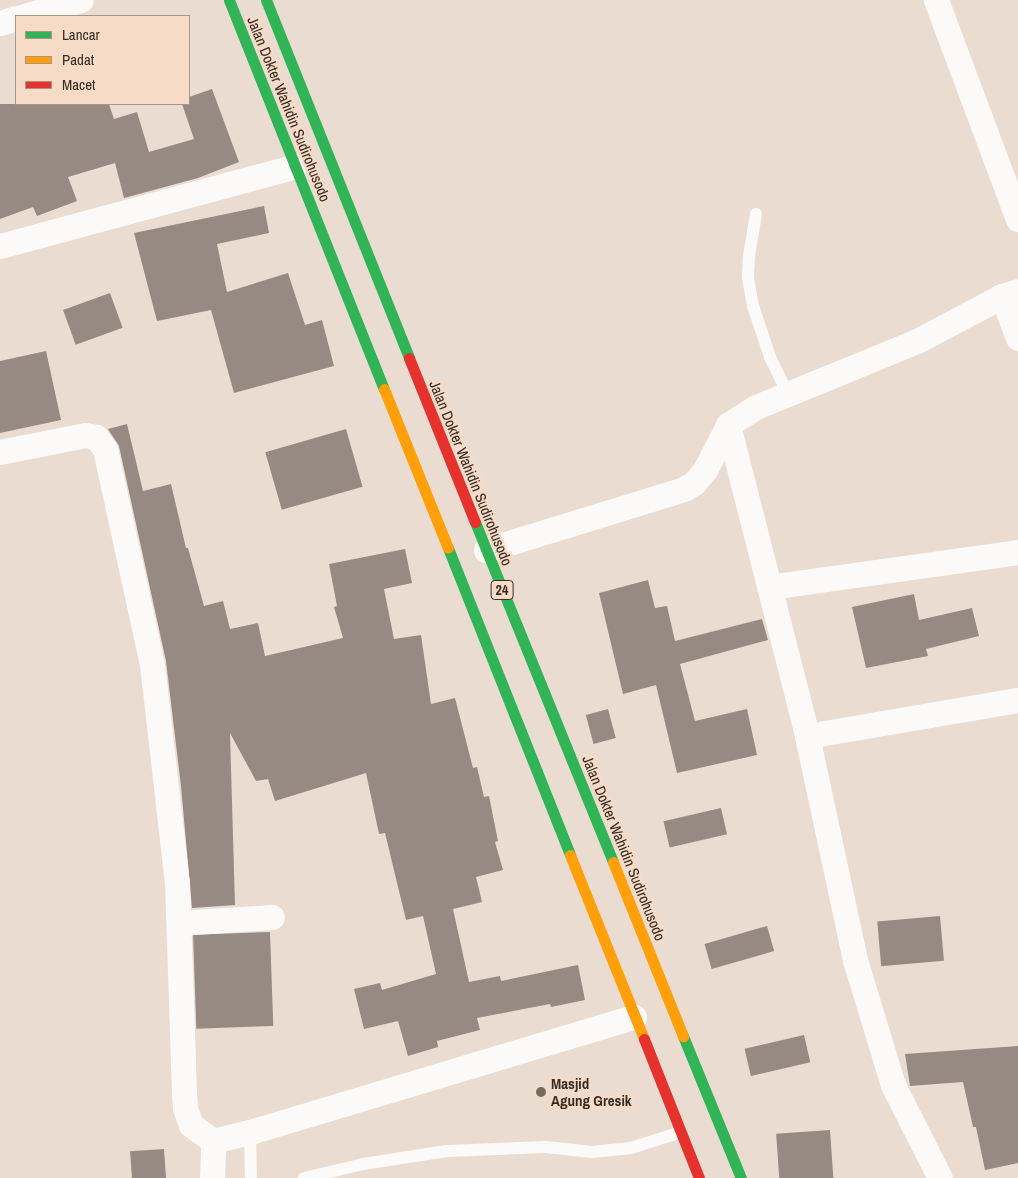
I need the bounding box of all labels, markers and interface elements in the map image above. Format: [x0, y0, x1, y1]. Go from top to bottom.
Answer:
street label: Jalan Dokter Wahidin Sudirohusodo [244, 14, 334, 204]
legend [15, 15, 190, 105]
text: Lancar [62, 24, 100, 45]
text: Padat [62, 49, 94, 70]
text: Macet [62, 74, 96, 95]
street label: Jalan Dokter Wahidin Sudirohusodo [426, 378, 516, 568]
road number: 24 [490, 578, 514, 602]
street label: Jalan Dokter Wahidin Sudirohusodo [579, 753, 669, 943]
place label: Masjid Agung Gresik [551, 1074, 632, 1109]
marker: Masjid Agung Gresik [535, 1086, 547, 1098]

